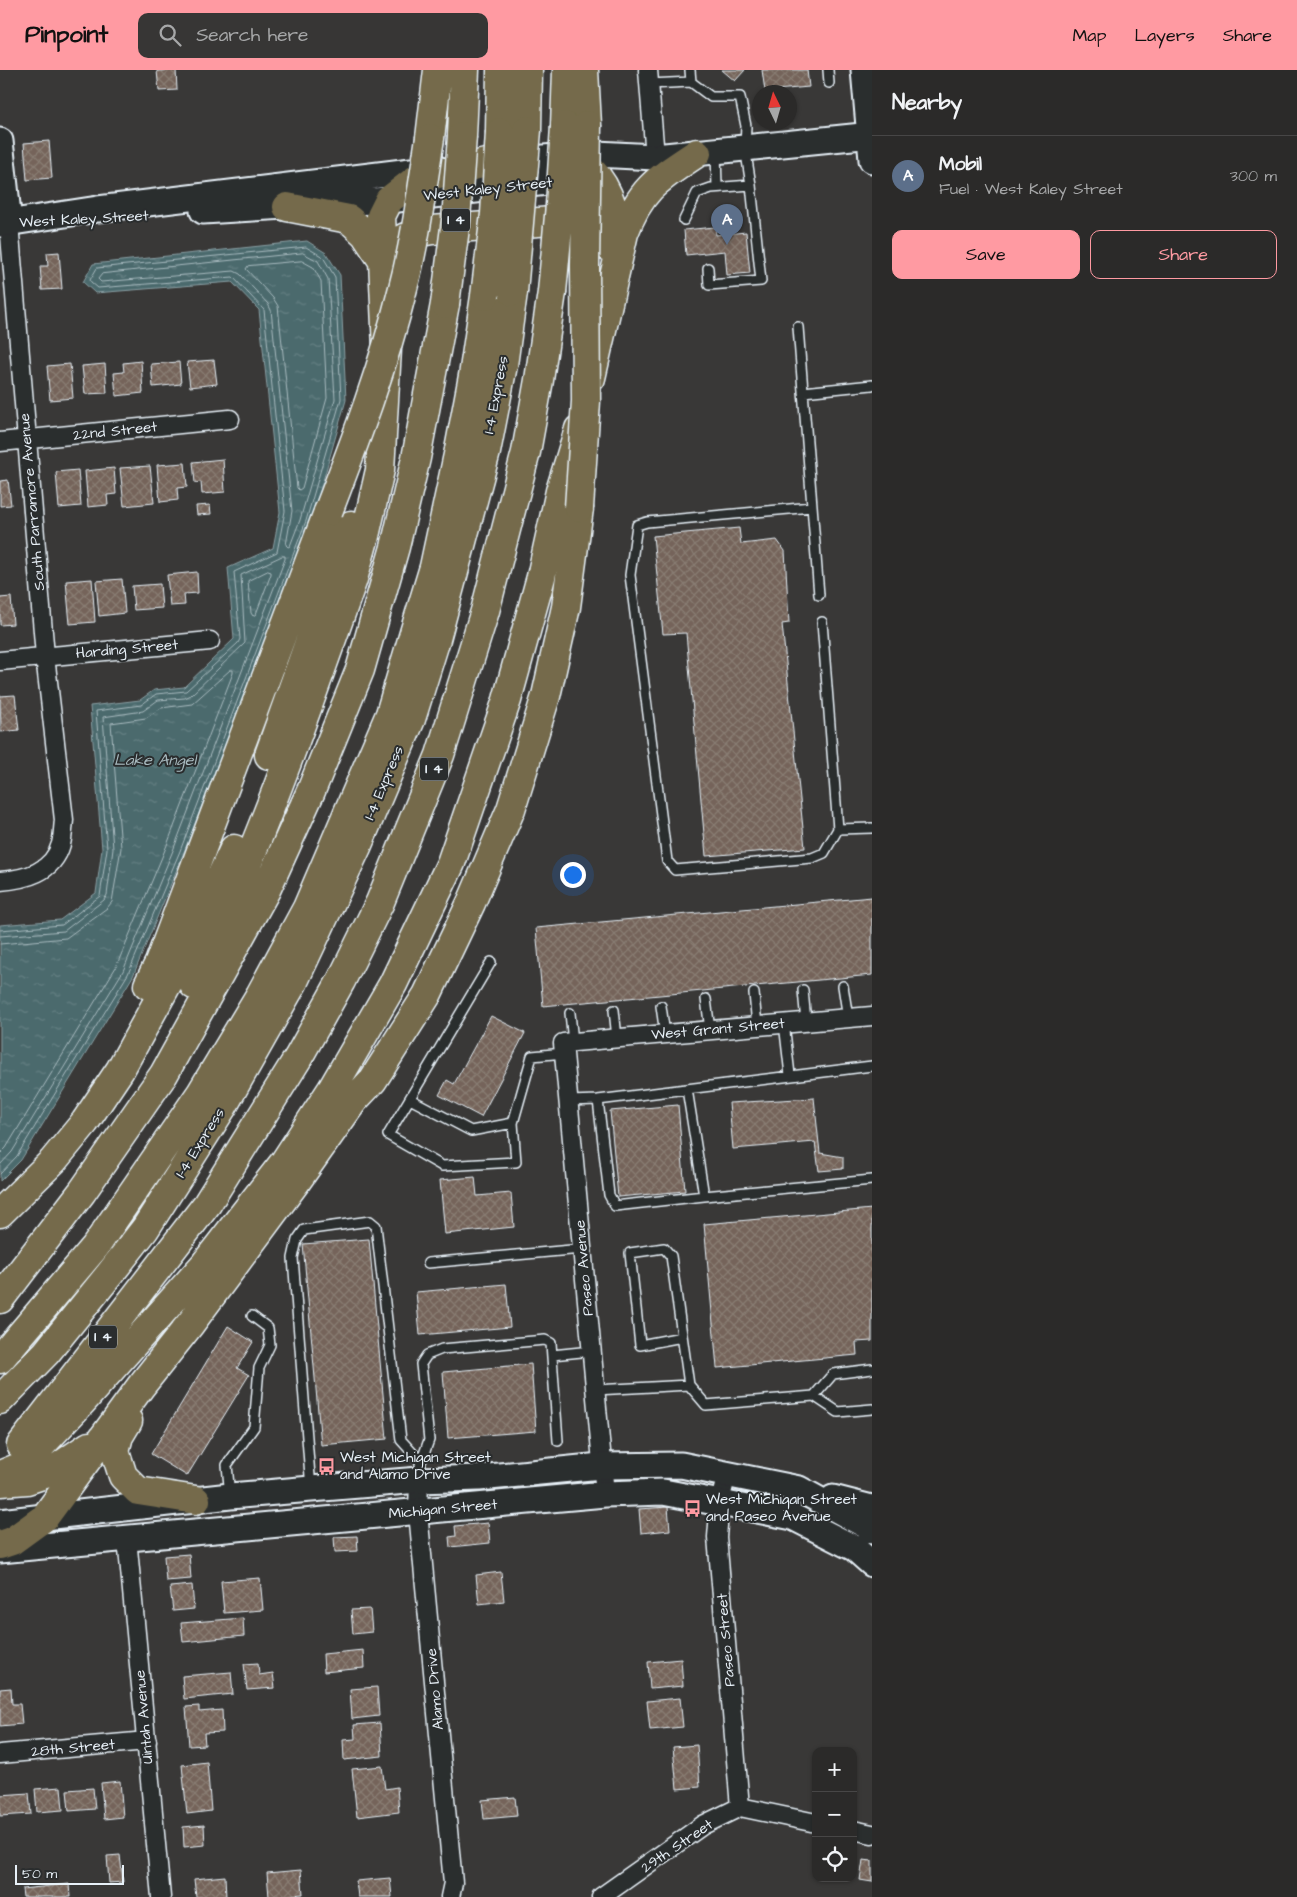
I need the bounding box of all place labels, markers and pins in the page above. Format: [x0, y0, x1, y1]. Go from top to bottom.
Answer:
pin: A [711, 204, 743, 245]
place label: West Michigan Street and Alamo Drive [340, 1447, 491, 1485]
bus stop icon: West Michigan Street and Alamo Drive [316, 1456, 336, 1476]
place label: West Michigan Street and Paseo Avenue [706, 1489, 857, 1527]
bus stop icon: West Michigan Street and Paseo Avenue [682, 1498, 702, 1518]

